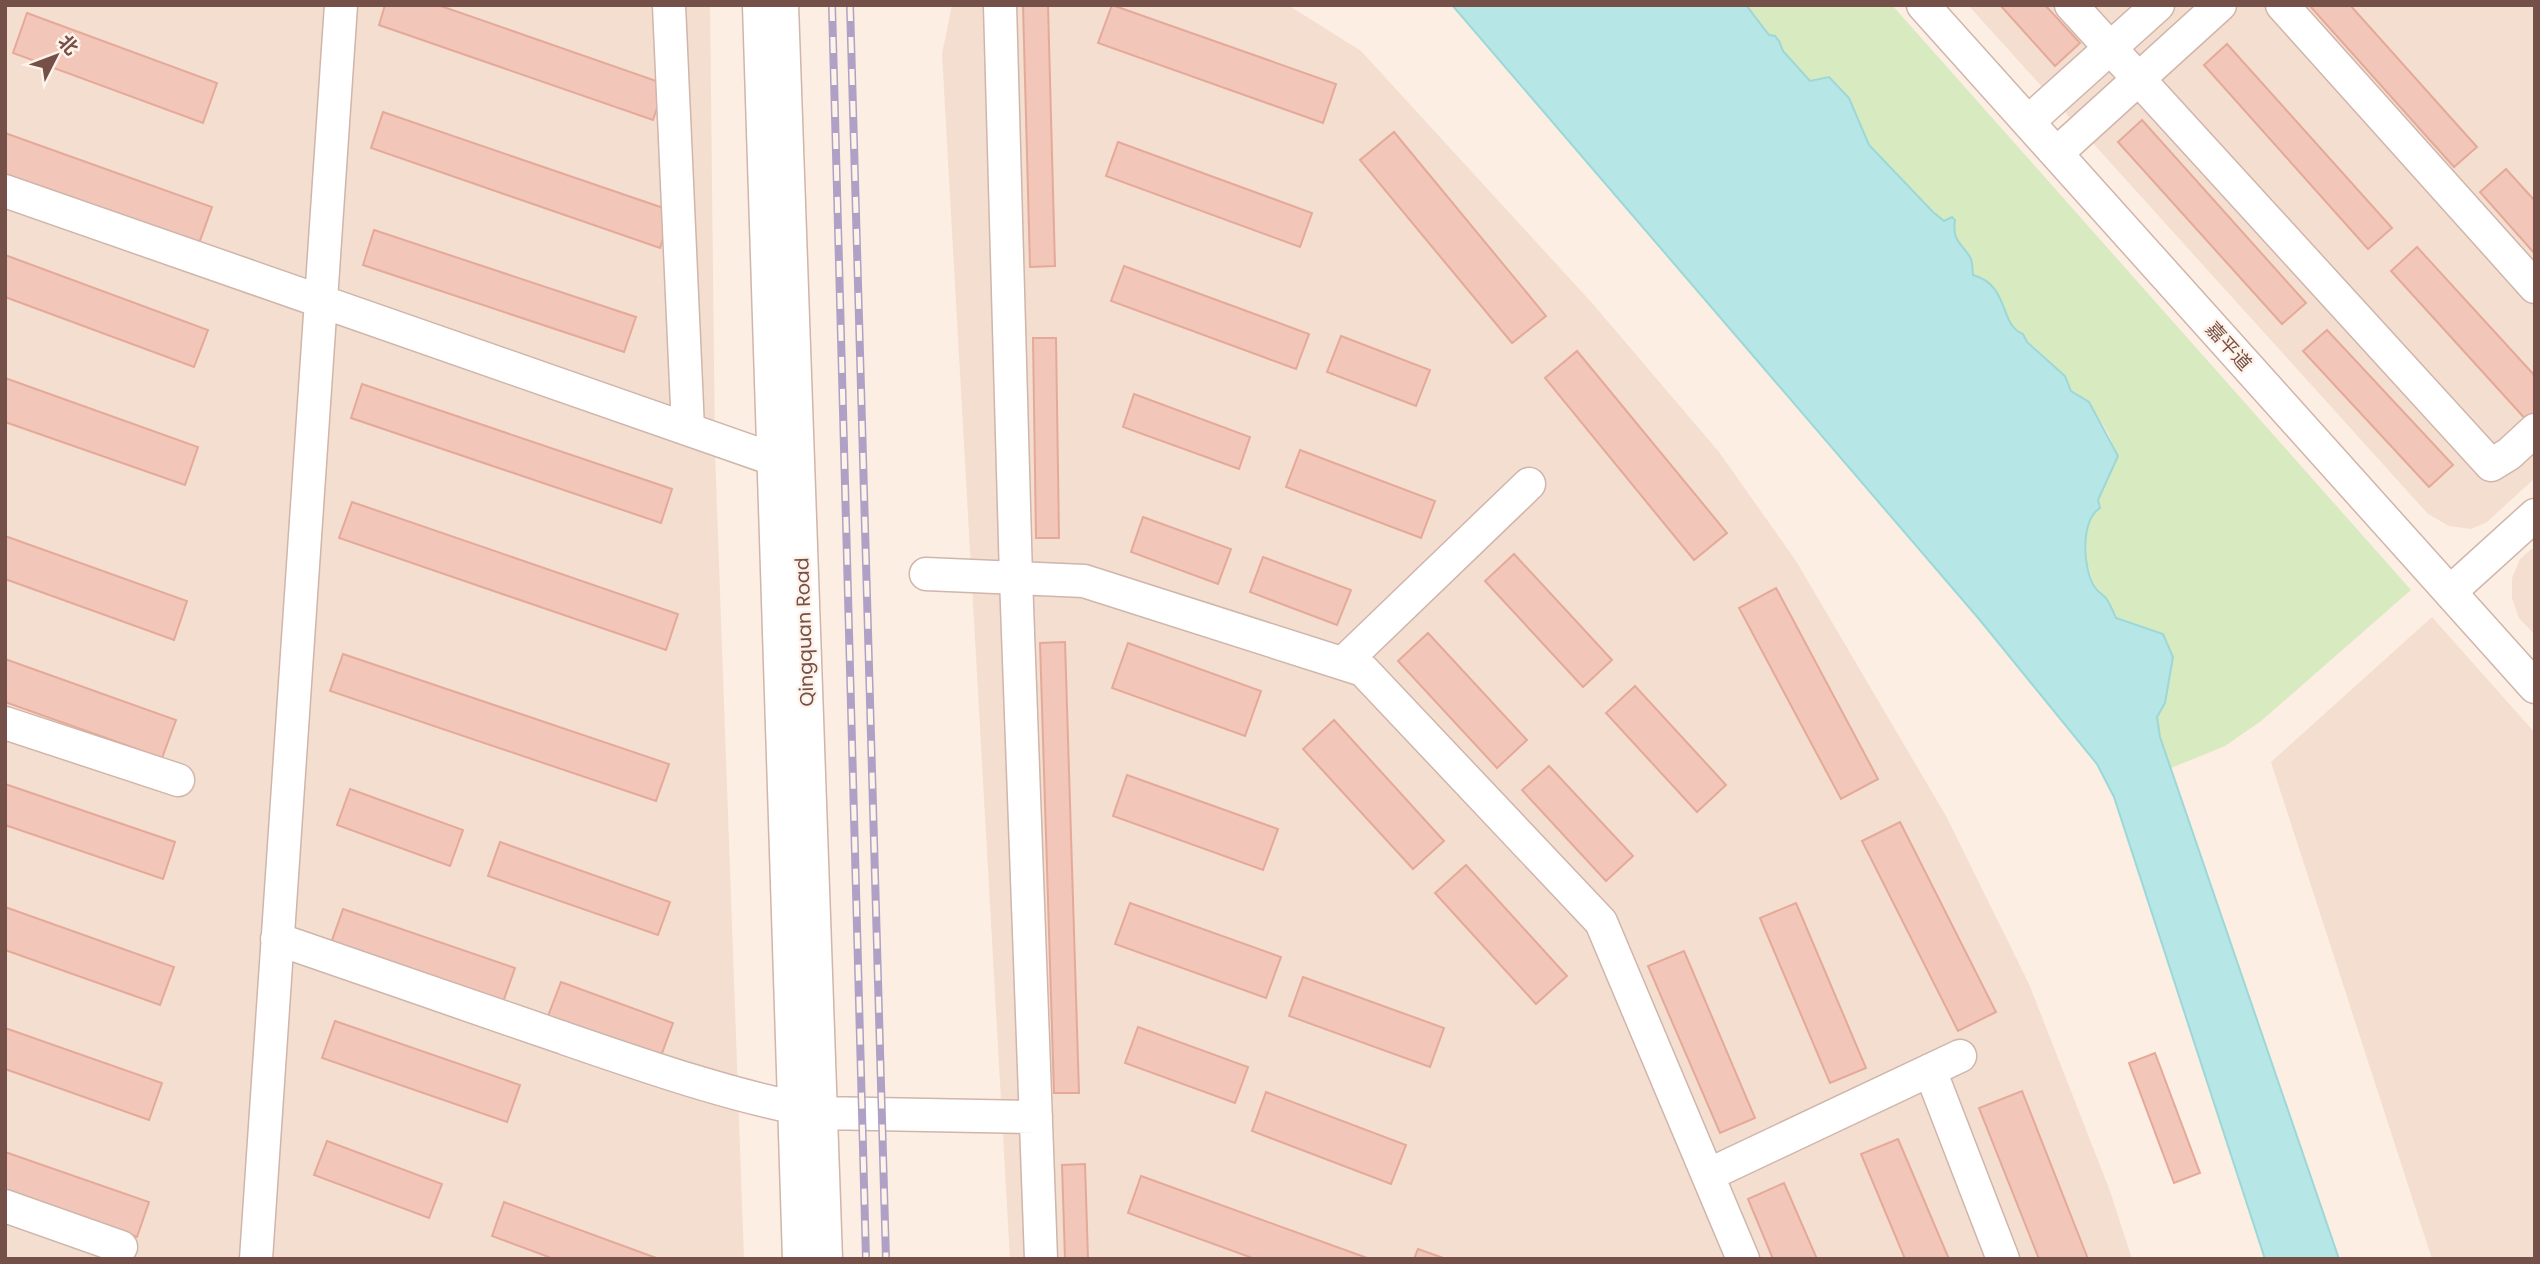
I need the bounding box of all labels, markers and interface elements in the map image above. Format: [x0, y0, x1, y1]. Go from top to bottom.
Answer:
north arrow [21, 21, 91, 91]
text: 北 [52, 29, 85, 61]
street label: 嘉平道 [2200, 316, 2258, 377]
street label: Qingquan Road [788, 557, 821, 707]

